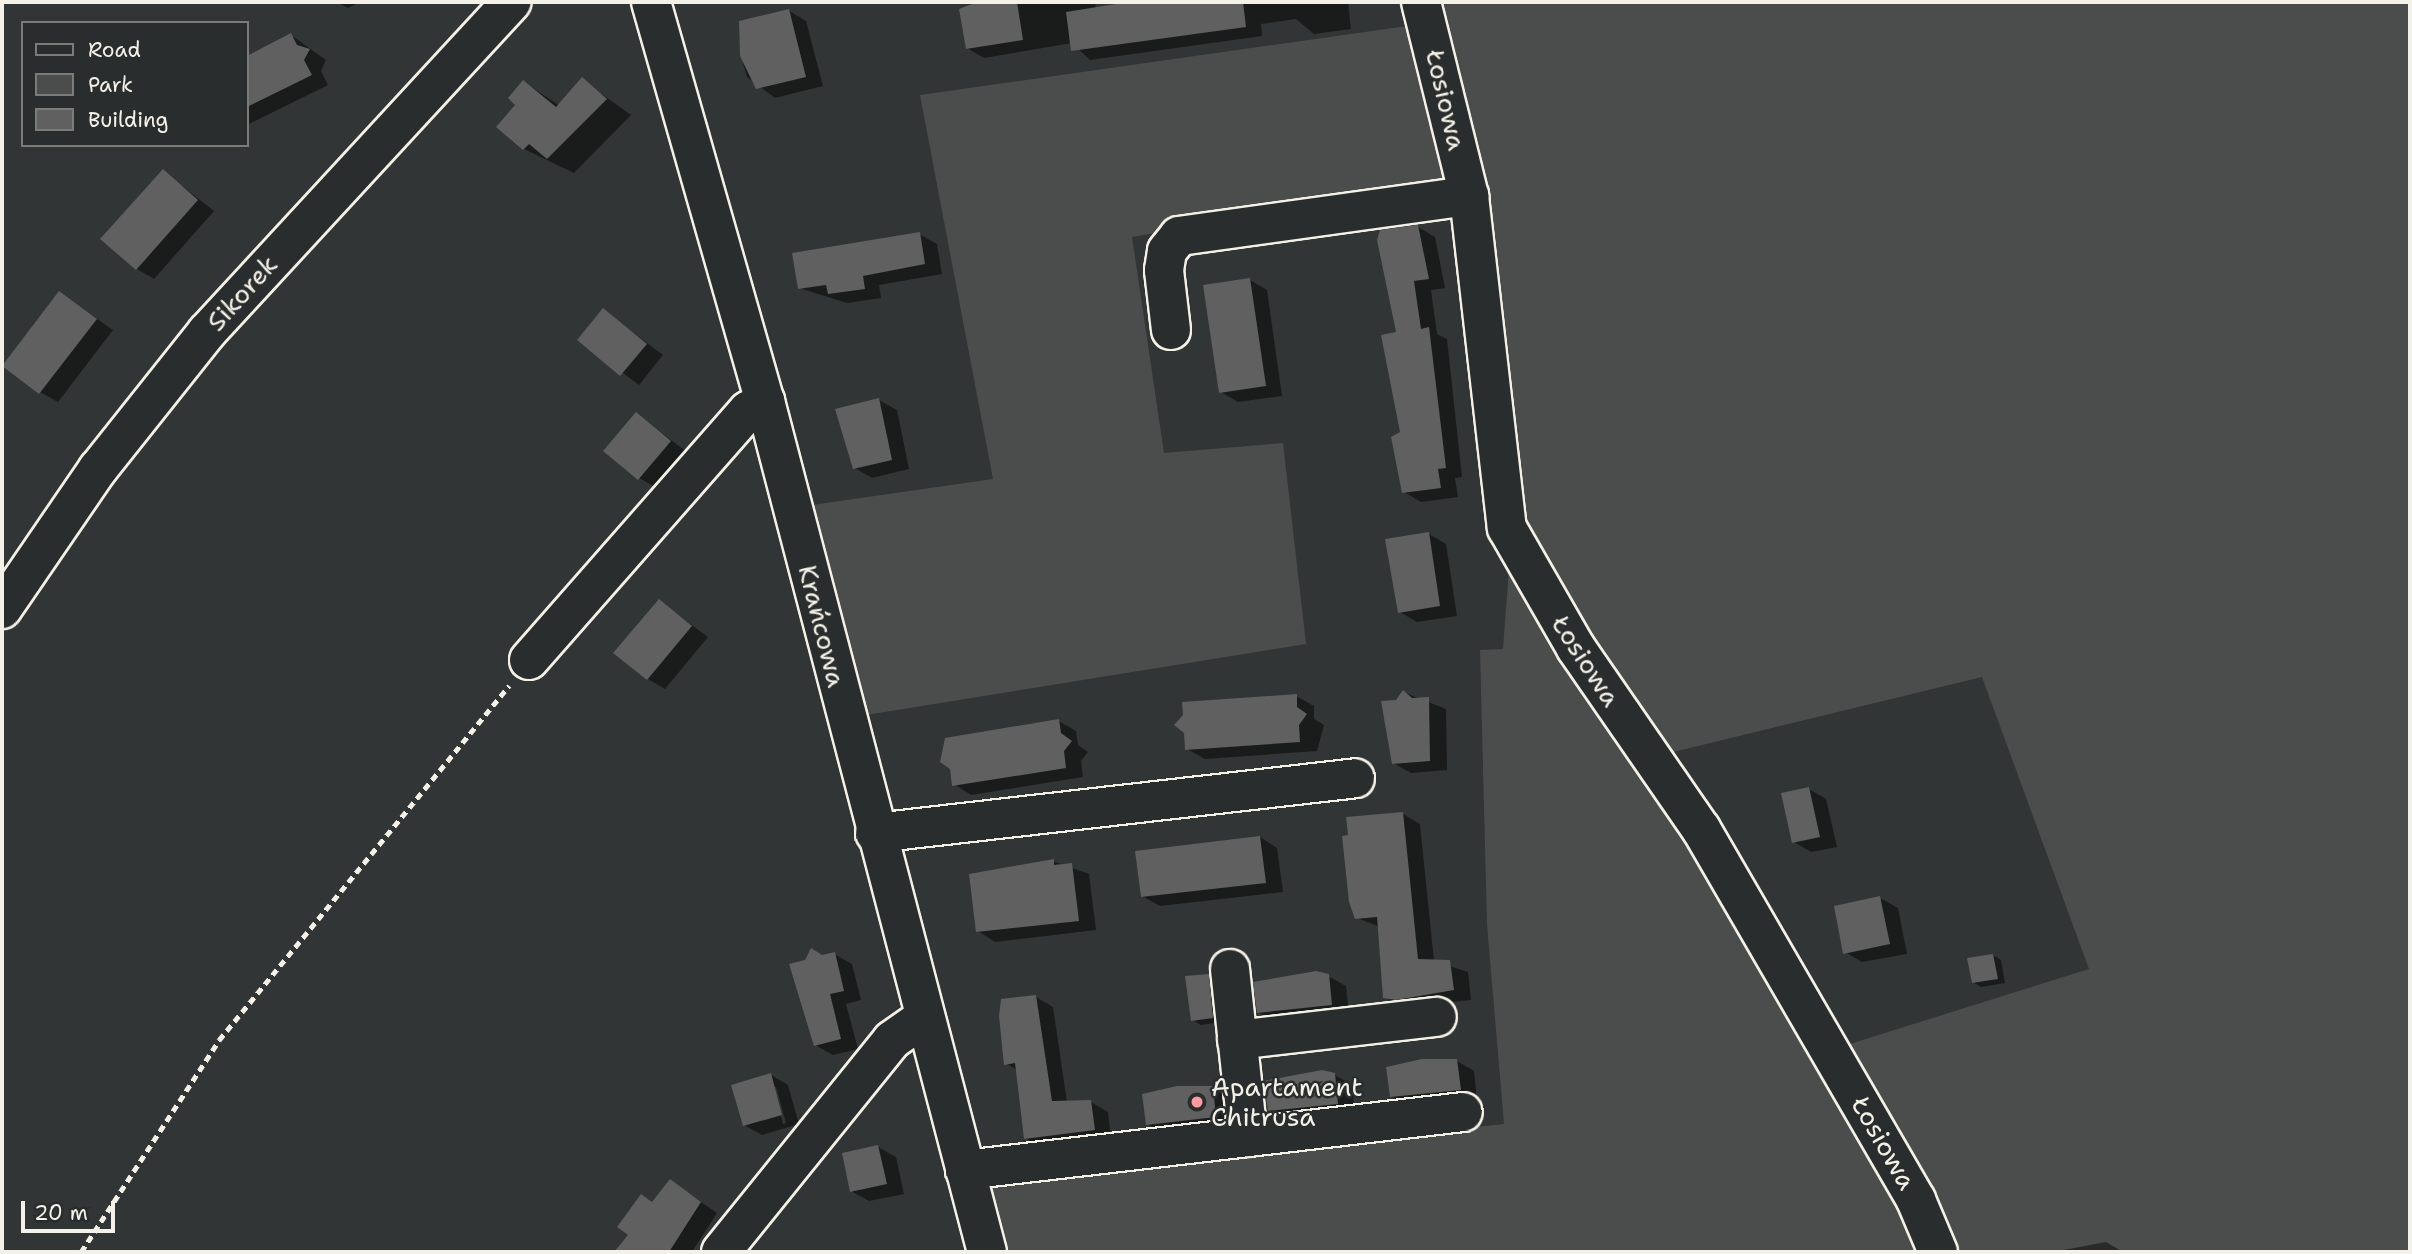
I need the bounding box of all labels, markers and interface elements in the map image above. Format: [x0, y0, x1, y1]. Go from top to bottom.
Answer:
legend [21, 21, 248, 147]
text: Road [88, 36, 141, 64]
street label: Łosiowa [1419, 47, 1473, 153]
text: Park [88, 71, 133, 99]
text: Building [88, 106, 168, 134]
street label: Sikorek [200, 249, 284, 337]
street label: Krańcowa [792, 562, 852, 690]
street label: Łosiowa [1545, 610, 1627, 712]
place label: Apartament Chitrusa [1211, 1071, 1363, 1132]
street label: Łosiowa [1845, 1091, 1923, 1195]
marker: Apartament Chitrusa [1189, 1094, 1205, 1110]
scale bar [24, 1188, 119, 1232]
text: 20 m [34, 1199, 88, 1227]

